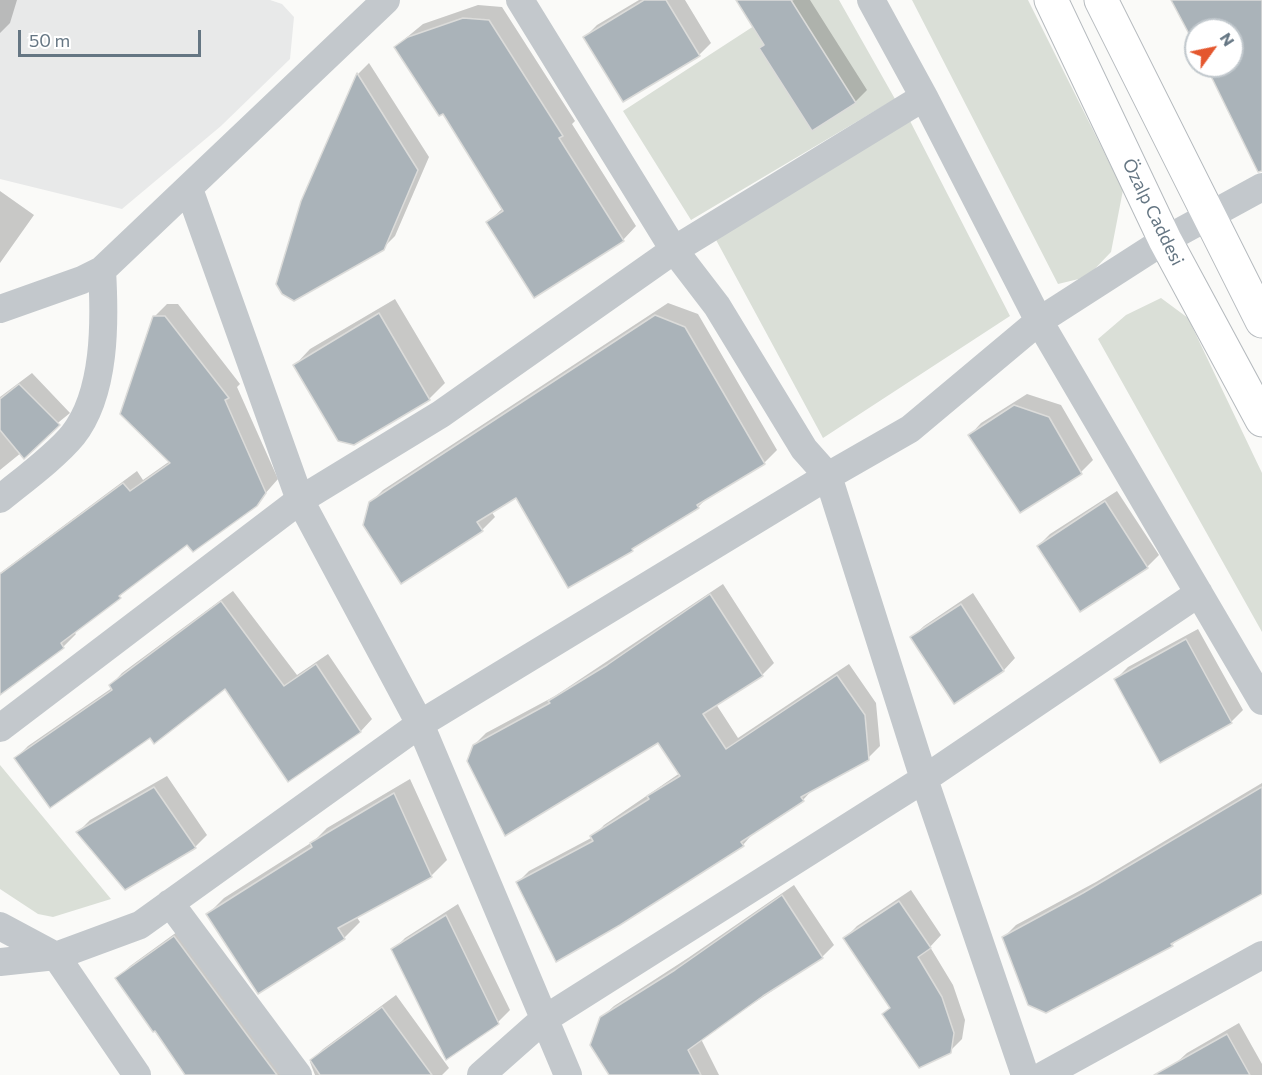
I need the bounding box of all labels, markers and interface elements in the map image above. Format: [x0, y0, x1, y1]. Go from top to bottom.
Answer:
scale bar [21, 18, 204, 56]
north arrow [1184, 18, 1244, 78]
text: 50 m [29, 29, 70, 51]
text: N [1217, 29, 1239, 49]
street label: Özalp Caddesi [1118, 155, 1188, 269]

